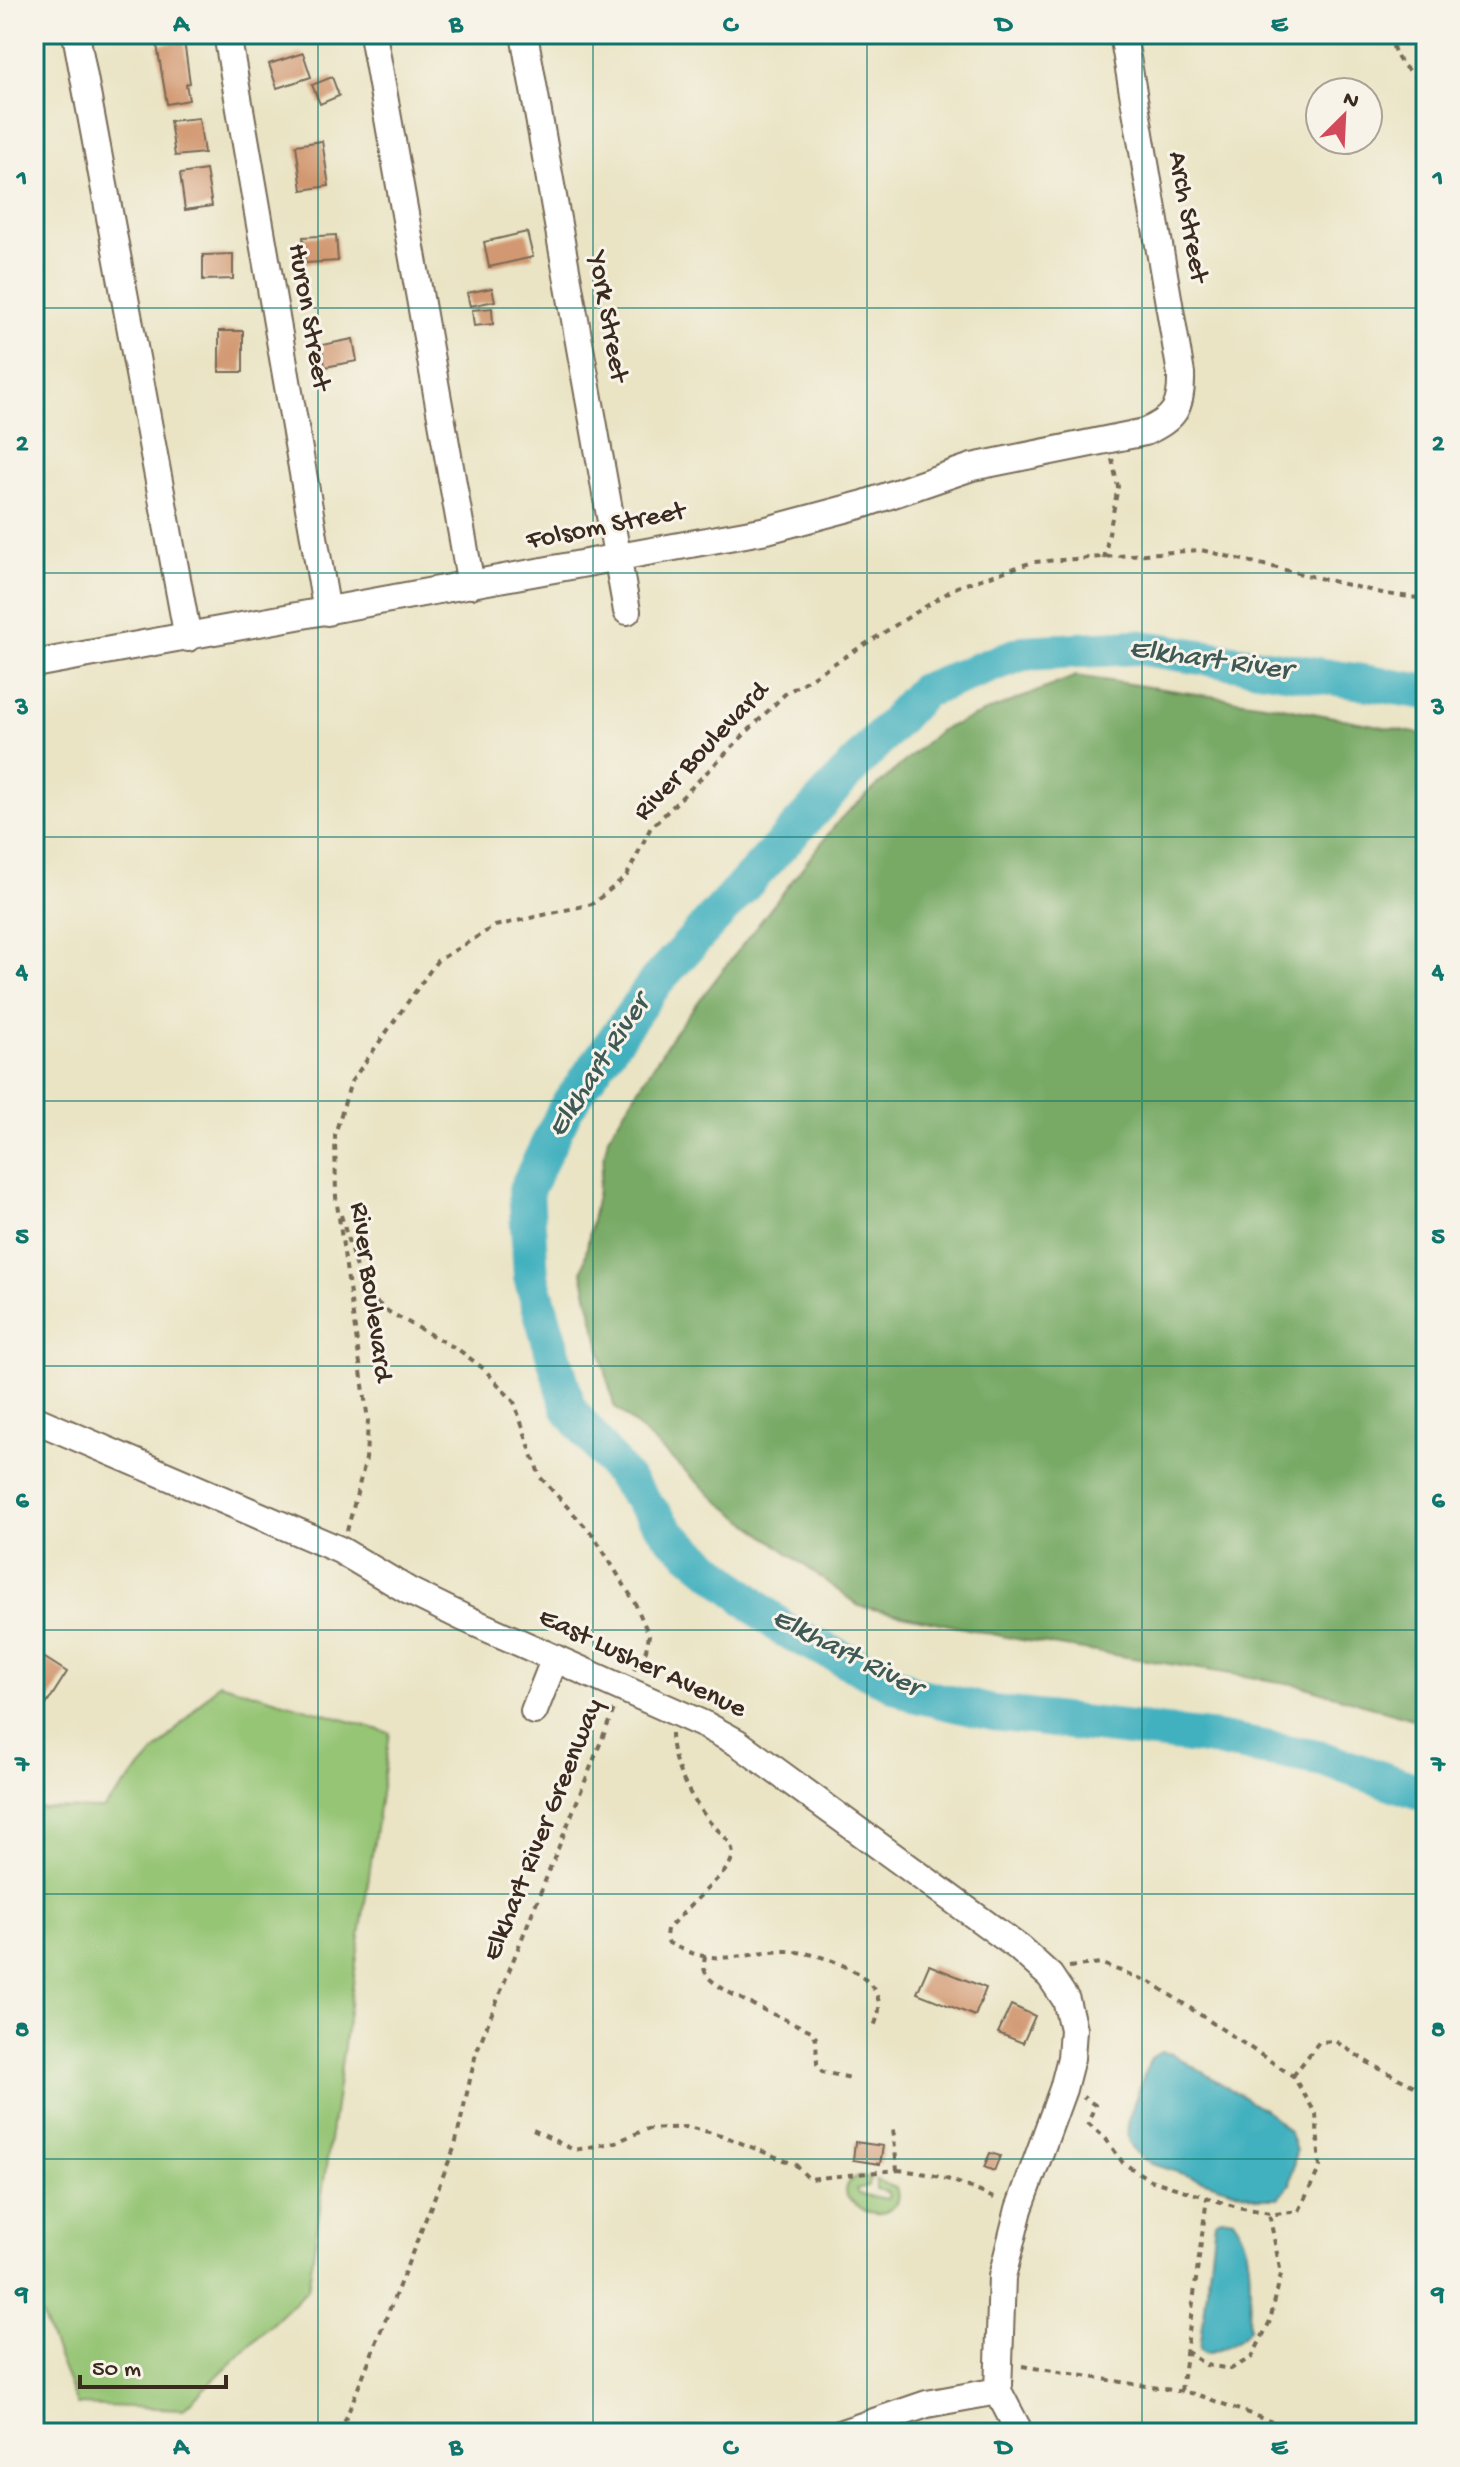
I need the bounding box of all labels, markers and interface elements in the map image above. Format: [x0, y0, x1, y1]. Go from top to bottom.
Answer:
text: A [172, 11, 190, 42]
text: B [448, 11, 464, 42]
text: C [723, 11, 740, 42]
text: D [994, 11, 1014, 42]
text: E [1271, 11, 1289, 42]
north arrow [1304, 76, 1384, 156]
text: N [1339, 87, 1362, 116]
street label: Arch Street [1159, 149, 1215, 288]
text: 1 [16, 165, 27, 196]
text: 1 [1432, 165, 1443, 196]
street label: Huron Street [279, 241, 338, 395]
street label: York Street [579, 247, 635, 387]
text: 2 [16, 430, 29, 461]
text: 2 [1432, 430, 1445, 461]
street label: Folsom Street [523, 495, 691, 559]
water label: Elkhart River [1127, 632, 1298, 690]
street label: River Boulevard [627, 674, 778, 829]
text: 3 [14, 694, 29, 725]
text: 3 [1430, 694, 1445, 725]
text: 4 [15, 958, 29, 989]
text: 4 [1431, 958, 1445, 989]
water label: Elkhart River [541, 985, 662, 1145]
street label: River Boulevard [341, 1200, 399, 1386]
text: 5 [15, 1223, 29, 1254]
text: 5 [1431, 1223, 1445, 1254]
text: 6 [15, 1487, 29, 1518]
text: 6 [1431, 1487, 1445, 1518]
street label: East Lusher Avenue [533, 1601, 752, 1727]
water label: Elkhart River [765, 1601, 931, 1709]
street label: Elkhart River Greenway [476, 1694, 612, 1966]
text: 7 [13, 1751, 30, 1782]
text: 7 [1429, 1751, 1446, 1782]
text: 8 [15, 2016, 29, 2047]
text: 8 [1431, 2016, 1445, 2047]
text: 9 [13, 2280, 29, 2311]
text: 9 [1429, 2280, 1445, 2311]
scale bar [80, 2339, 226, 2389]
text: 50 m [92, 2356, 141, 2385]
text: A [172, 2434, 190, 2465]
text: B [448, 2434, 464, 2465]
text: C [723, 2434, 740, 2465]
text: D [994, 2434, 1014, 2465]
text: E [1271, 2434, 1289, 2465]

